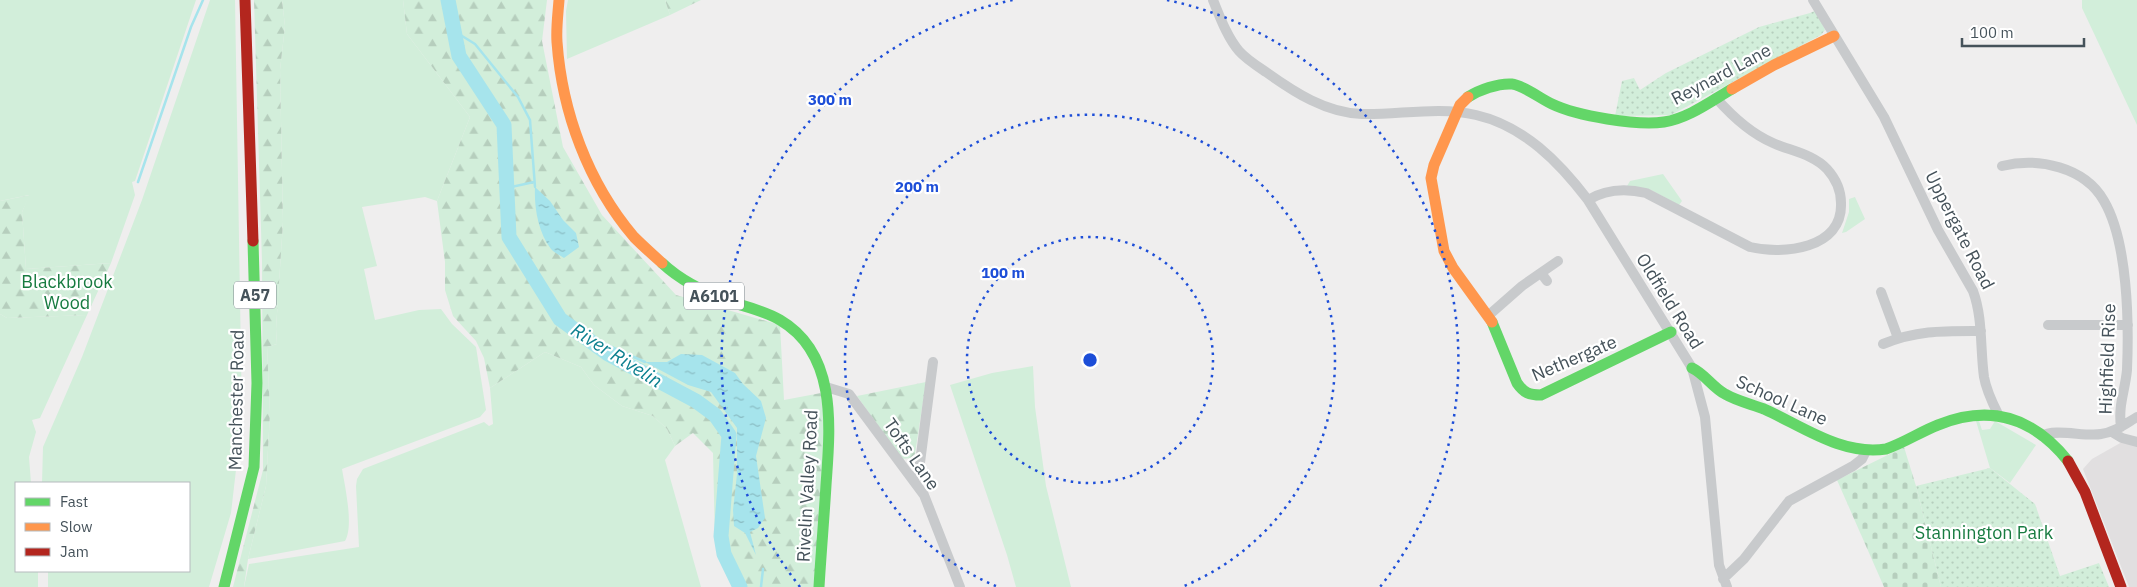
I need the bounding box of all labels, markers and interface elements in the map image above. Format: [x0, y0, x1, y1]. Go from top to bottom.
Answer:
scale bar [1962, 15, 2084, 47]
text: 100 m [1970, 23, 2014, 42]
street label: Reynard Lane [1667, 38, 1775, 110]
text: 300 m [808, 90, 852, 109]
street label: Uppergate Road [1920, 167, 2000, 293]
text: 200 m [895, 177, 939, 196]
street label: Oldfield Road [1631, 249, 1709, 353]
text: 100 m [981, 263, 1025, 282]
park label: Blackbrook Wood [21, 270, 113, 314]
road number: A57 [234, 282, 276, 308]
road number: A6101 [684, 282, 744, 310]
street label: Highfield Rise [2094, 303, 2120, 415]
water label: River Rivelin [567, 317, 667, 393]
street label: Manchester Road [223, 329, 249, 471]
street label: Nethergate [1528, 330, 1620, 386]
centre of rings [1081, 351, 1099, 369]
street label: School Lane [1733, 370, 1831, 430]
street label: Rivelin Valley Road [792, 409, 822, 563]
street label: Tofts Lane [879, 413, 945, 495]
legend [15, 482, 190, 572]
text: Fast [60, 492, 88, 511]
text: Slow [60, 517, 93, 536]
park label: Stannington Park [1915, 521, 2054, 544]
text: Jam [60, 542, 89, 561]

